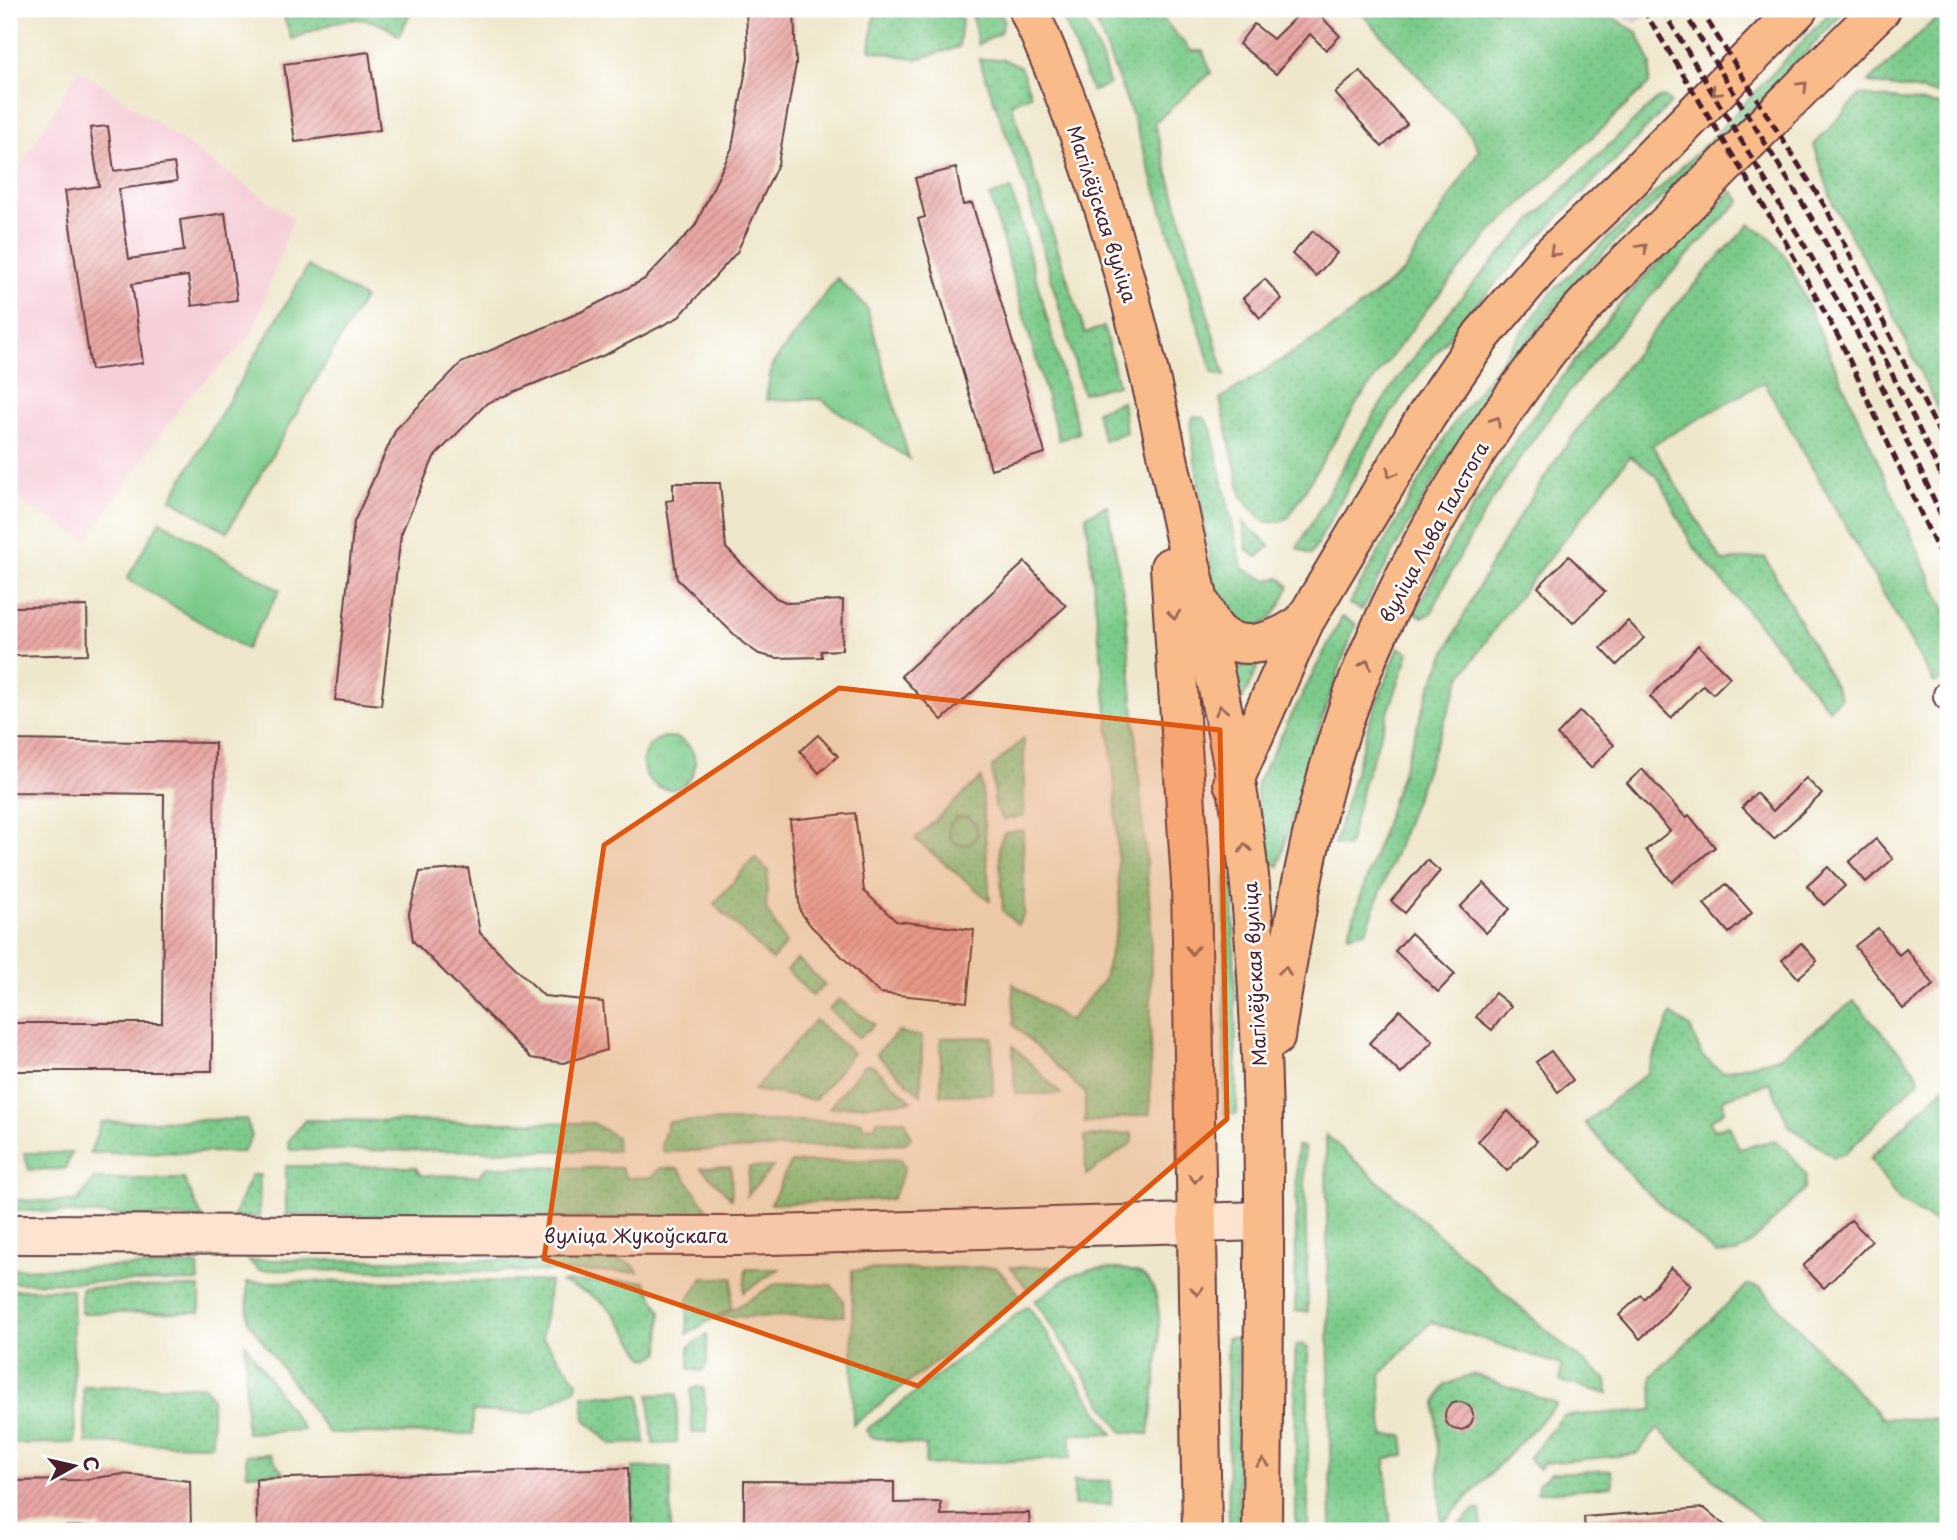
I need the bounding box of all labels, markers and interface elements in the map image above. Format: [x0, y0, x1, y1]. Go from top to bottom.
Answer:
one-way arrow [1795, 82, 1808, 95]
one-way arrow [1711, 84, 1724, 97]
street label: Магілёўская вуліца [1061, 121, 1145, 306]
one-way arrow [1635, 243, 1648, 256]
one-way arrow [1549, 244, 1562, 257]
one-way arrow [1488, 416, 1500, 429]
street label: вуліца Льва Талстога [1372, 436, 1495, 627]
one-way arrow [1386, 465, 1399, 478]
one-way arrow [1166, 610, 1181, 621]
one-way arrow [1358, 659, 1372, 671]
one-way arrow [1215, 704, 1229, 716]
one-way arrow [1238, 842, 1253, 854]
street label: Магілёўская вуліца [1235, 881, 1273, 1067]
one-way arrow [1184, 946, 1200, 956]
one-way arrow [1277, 965, 1292, 977]
one-way arrow [1188, 1173, 1203, 1184]
street label: вуліца Жукоўскага [544, 1221, 728, 1249]
one-way arrow [1189, 1287, 1205, 1297]
north arrow [38, 1432, 108, 1502]
text: С [77, 1454, 107, 1473]
one-way arrow [1255, 1457, 1271, 1468]

